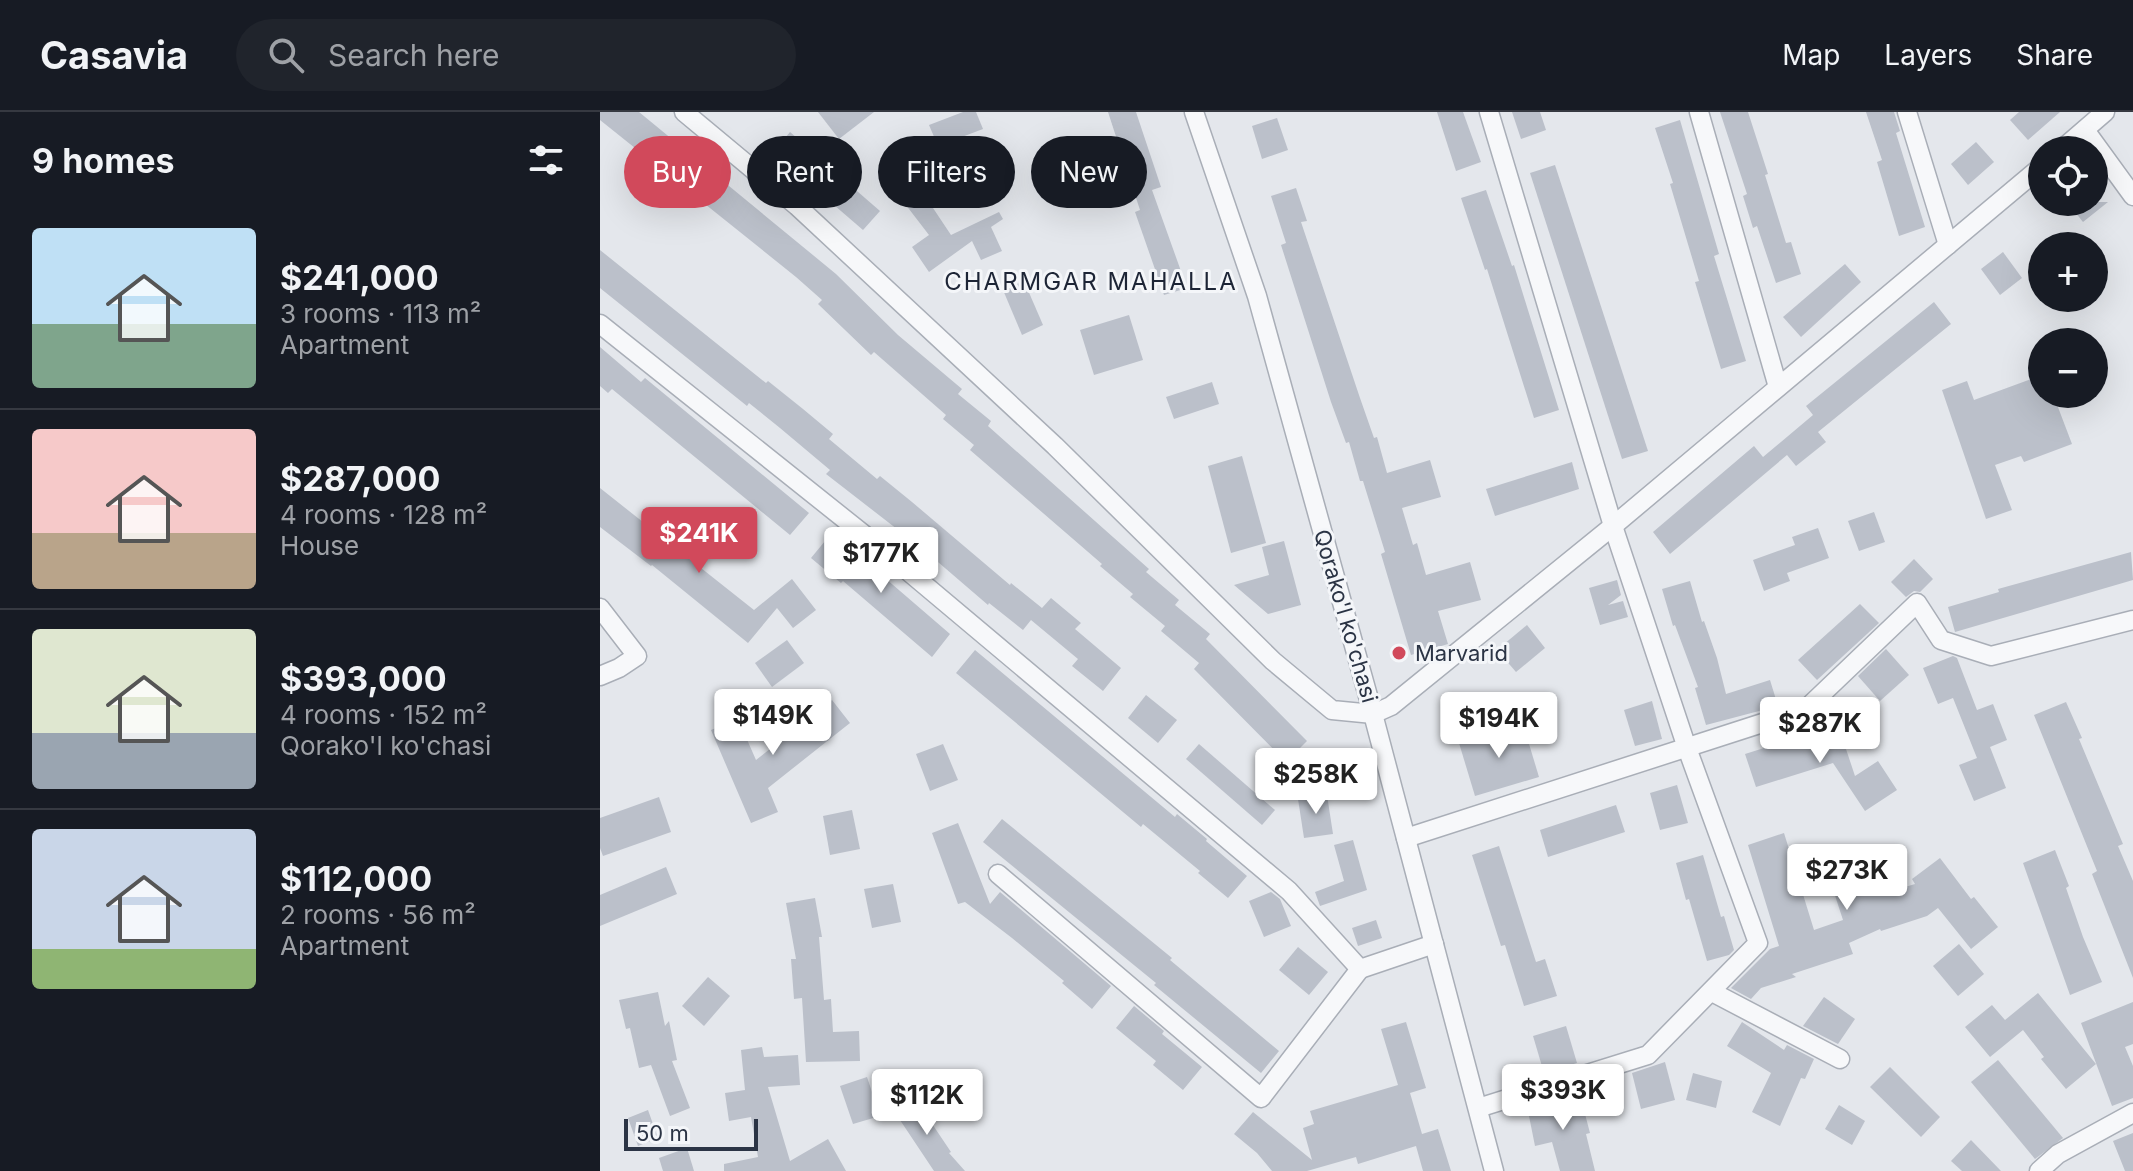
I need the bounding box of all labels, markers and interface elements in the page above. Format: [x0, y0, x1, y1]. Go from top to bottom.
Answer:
search box [236, 19, 796, 91]
text: Casavia [40, 32, 188, 78]
icon: search [264, 33, 308, 77]
text: Search here [328, 37, 500, 73]
text: Map [1782, 38, 1840, 72]
text: Layers [1884, 38, 1972, 72]
text: Share [2016, 38, 2093, 72]
chip: Buy [624, 136, 731, 208]
chip: Rent [747, 136, 862, 208]
chip: Filters [878, 136, 1015, 208]
chip: New [1031, 136, 1147, 208]
map controls [2028, 136, 2108, 408]
button: locate [2028, 136, 2108, 216]
icon: filters [524, 138, 568, 182]
text: 9 homes [32, 140, 174, 181]
button: + [2028, 232, 2108, 312]
text: $241,000 [280, 257, 439, 298]
icon: home [96, 260, 192, 356]
district label: CHARMGAR MAHALLA [944, 267, 1238, 296]
text: 3 rooms · 113 m² [280, 298, 481, 329]
button: − [2028, 328, 2108, 408]
text: Apartment [280, 329, 409, 360]
text: $287,000 [280, 458, 440, 499]
icon: home [96, 461, 192, 557]
text: 4 rooms · 128 m² [280, 499, 487, 530]
pin: $241K [643, 507, 755, 575]
text: $241K [659, 517, 739, 548]
street label: Qorako'l ko'chasi [1309, 526, 1383, 706]
pin: $177K [825, 527, 937, 595]
text: House [280, 530, 359, 561]
text: $177K [842, 537, 920, 568]
place label: Marvarid [1415, 640, 1508, 666]
marker: Marvarid [1390, 644, 1408, 662]
text: $393,000 [280, 658, 447, 699]
icon: home [96, 661, 192, 757]
pin: $149K [717, 689, 829, 757]
pin: $194K [1443, 692, 1555, 760]
pin: $287K [1764, 697, 1876, 765]
text: 4 rooms · 152 m² [280, 699, 487, 730]
text: $149K [732, 699, 814, 730]
text: $194K [1458, 702, 1540, 733]
text: $287K [1778, 707, 1862, 738]
text: Qorako'l ko'chasi [280, 730, 491, 761]
pin: $258K [1260, 748, 1372, 816]
text: $258K [1273, 758, 1359, 789]
pin: $273K [1791, 844, 1903, 912]
text: $273K [1805, 854, 1889, 885]
text: $112,000 [280, 858, 432, 899]
icon: home [96, 861, 192, 957]
text: 2 rooms · 56 m² [280, 899, 476, 930]
text: Apartment [280, 930, 409, 961]
pin: $393K [1507, 1064, 1619, 1132]
pin: $112K [871, 1069, 983, 1137]
text: $393K [1520, 1074, 1606, 1105]
text: $112K [890, 1079, 964, 1110]
scale bar [624, 1115, 758, 1151]
text: 50 m [636, 1120, 689, 1146]

